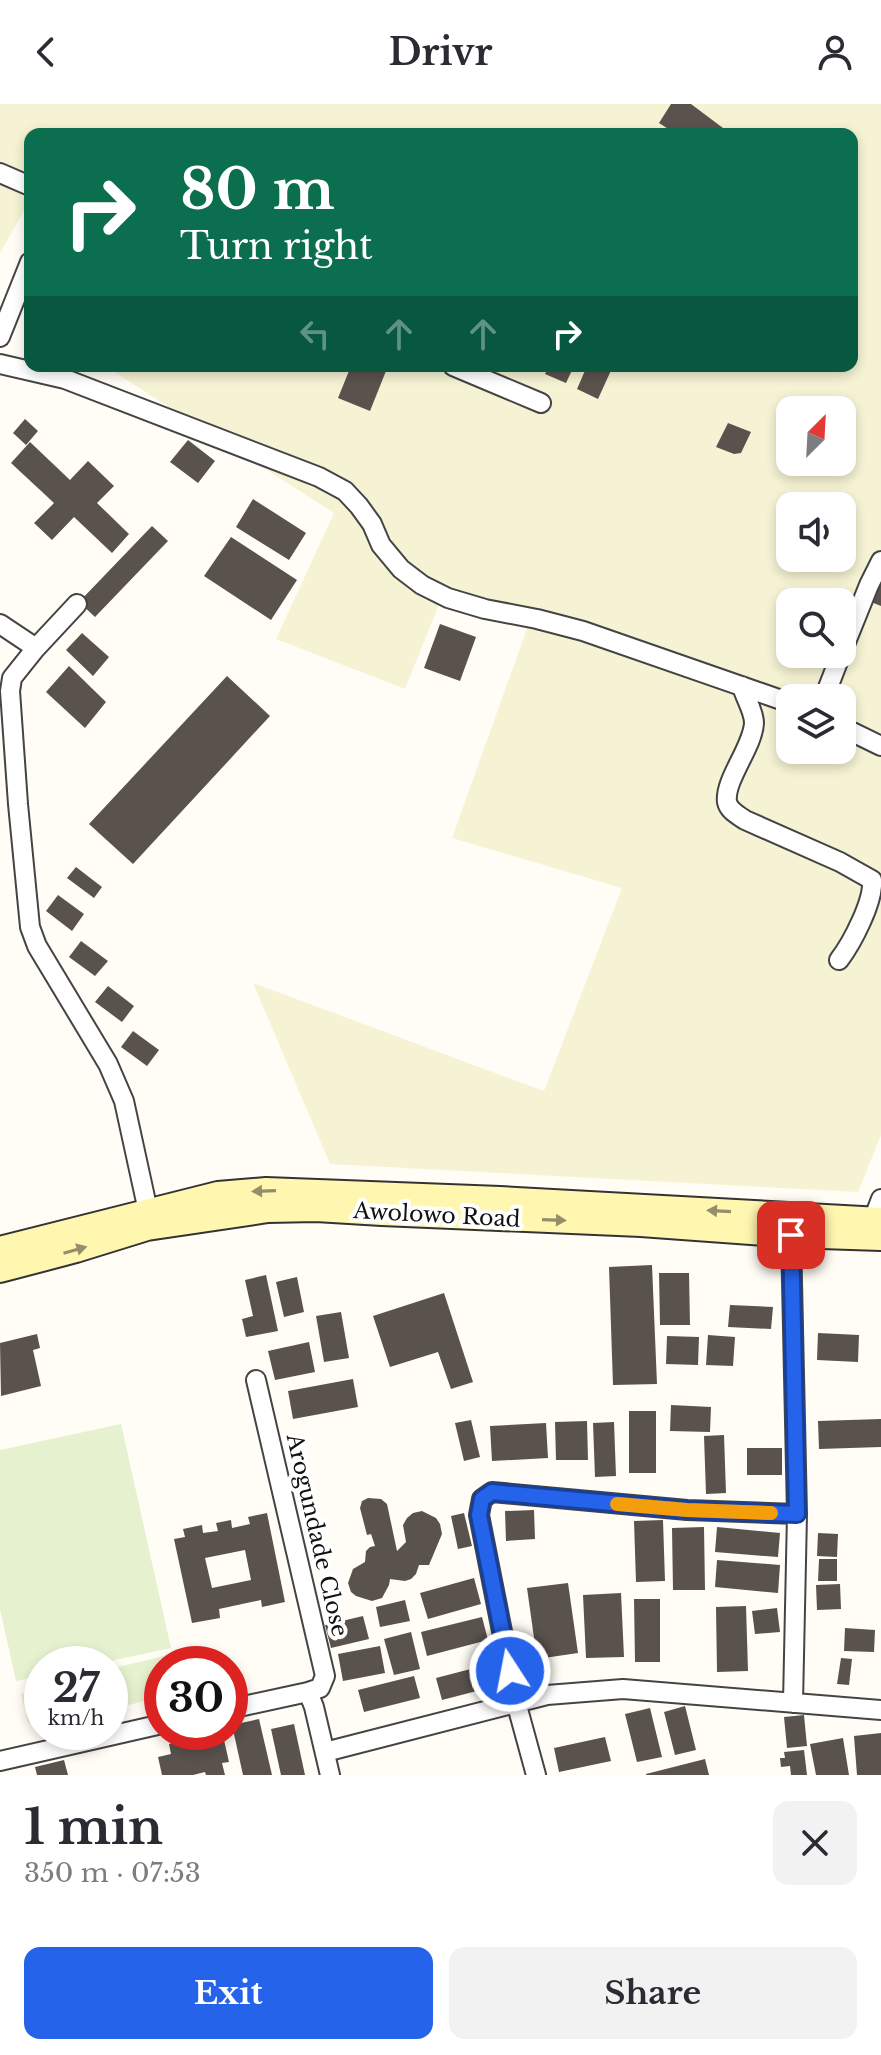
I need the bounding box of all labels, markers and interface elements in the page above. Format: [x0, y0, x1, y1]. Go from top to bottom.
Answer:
icon: back [24, 30, 68, 74]
text: Drivr [388, 30, 493, 75]
icon: person [813, 30, 857, 74]
text: 80 m [180, 155, 335, 224]
icon: right [48, 160, 152, 264]
text: Turn right [180, 224, 373, 269]
icon: left [293, 312, 337, 356]
icon: ahead [377, 312, 421, 356]
icon: ahead [461, 312, 505, 356]
icon: right [545, 312, 589, 356]
north arrow [776, 396, 856, 476]
map controls [776, 396, 856, 764]
button: sound [776, 492, 856, 572]
button: search [776, 588, 856, 668]
button: layers [776, 684, 856, 764]
one-way arrow [251, 1185, 276, 1198]
street label: Awolowo Road [352, 1197, 521, 1233]
pin [757, 1201, 825, 1269]
one-way arrow [706, 1205, 731, 1218]
icon: arrive [769, 1213, 813, 1257]
one-way arrow [542, 1214, 568, 1227]
one-way arrow [63, 1243, 88, 1255]
street label: Arogundade Close [280, 1430, 353, 1639]
position arrow [468, 1629, 552, 1713]
speed limit sign: 30 [144, 1646, 248, 1750]
text: 27 [53, 1663, 99, 1713]
text: km/h [48, 1706, 104, 1730]
text: 1 min [24, 1797, 163, 1857]
button: close [773, 1801, 857, 1885]
text: 350 m · 07:53 [24, 1857, 201, 1889]
button: Exit [24, 1947, 433, 2039]
button: Share [449, 1947, 857, 2039]

